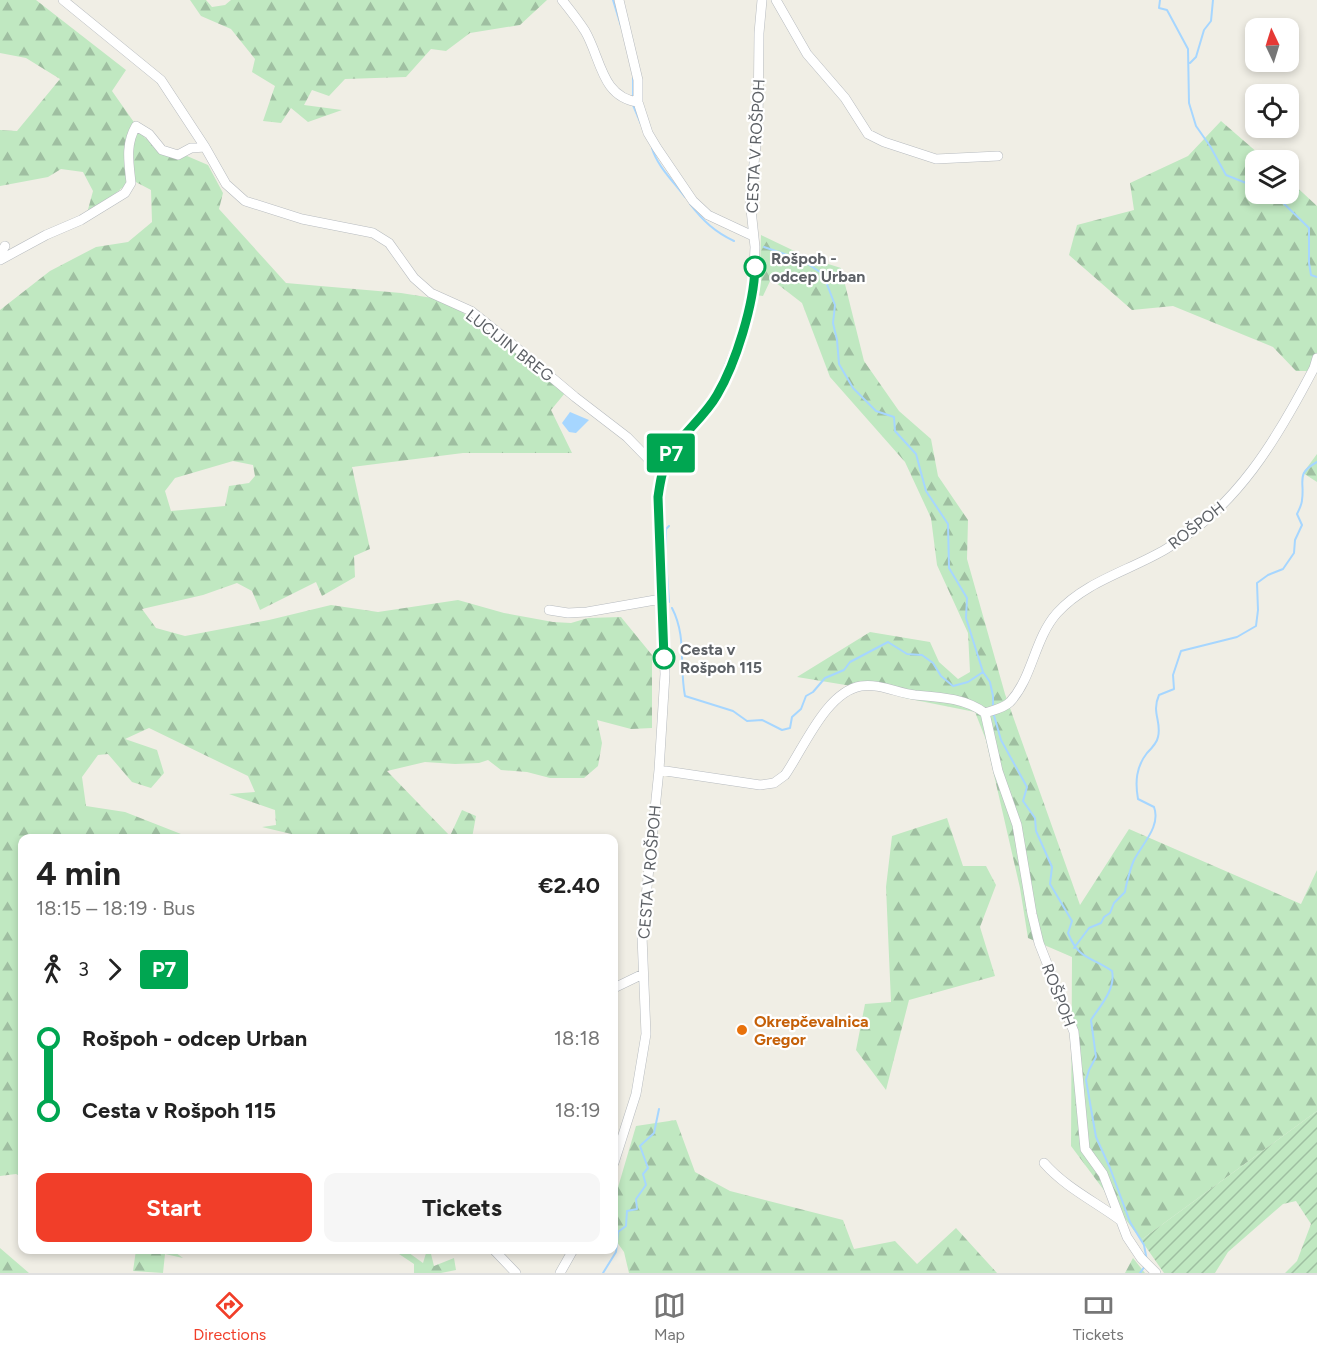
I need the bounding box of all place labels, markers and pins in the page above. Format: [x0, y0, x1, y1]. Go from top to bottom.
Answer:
place label: Rošpoh - odcep Urban [771, 249, 865, 286]
marker: Rošpoh - odcep Urban [744, 256, 766, 278]
place label: Cesta v Rošpoh 115 [680, 640, 762, 677]
marker: Cesta v Rošpoh 115 [653, 647, 675, 669]
place label: Okrepčevalnica Gregor [754, 1012, 869, 1049]
marker: Okrepčevalnica Gregor [735, 1023, 749, 1037]

